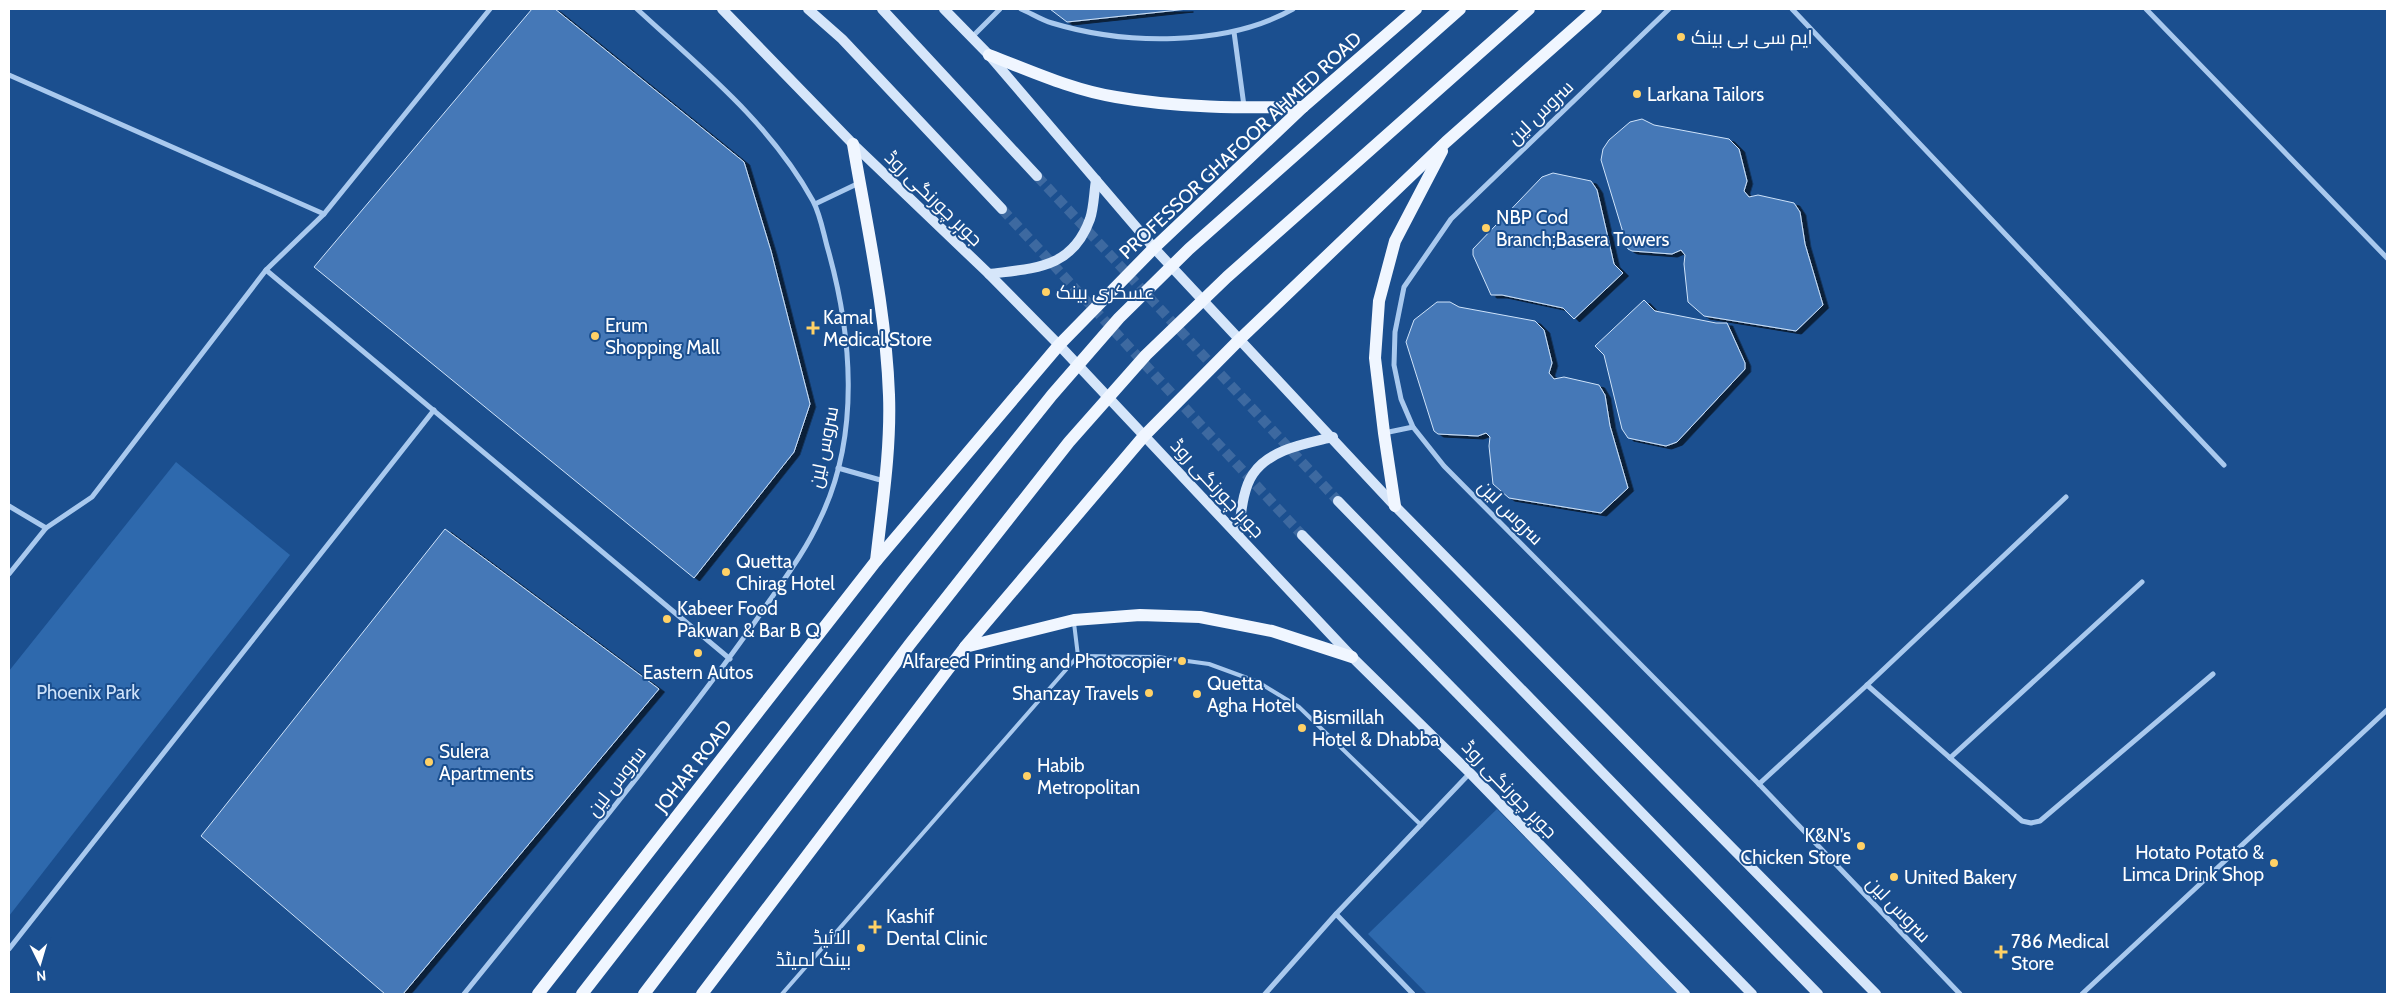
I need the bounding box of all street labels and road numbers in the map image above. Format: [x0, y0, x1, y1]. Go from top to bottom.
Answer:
street label: PROFESSOR GHAFOOR AHMED ROAD [1114, 27, 1366, 264]
street label: سروس لین [1503, 75, 1578, 149]
street label: جوہر چورنگی روڈ [879, 146, 987, 252]
street label: سروس لین [804, 404, 843, 490]
street label: جوہر چورنگی روڈ [1165, 434, 1269, 543]
street label: سروس لین [1473, 475, 1548, 550]
street label: JOHAR ROAD [649, 715, 737, 818]
street label: جوہر چورنگی روڈ [1456, 736, 1562, 844]
street label: سروس لین [582, 742, 651, 821]
street label: سروس لین [1862, 872, 1936, 947]

